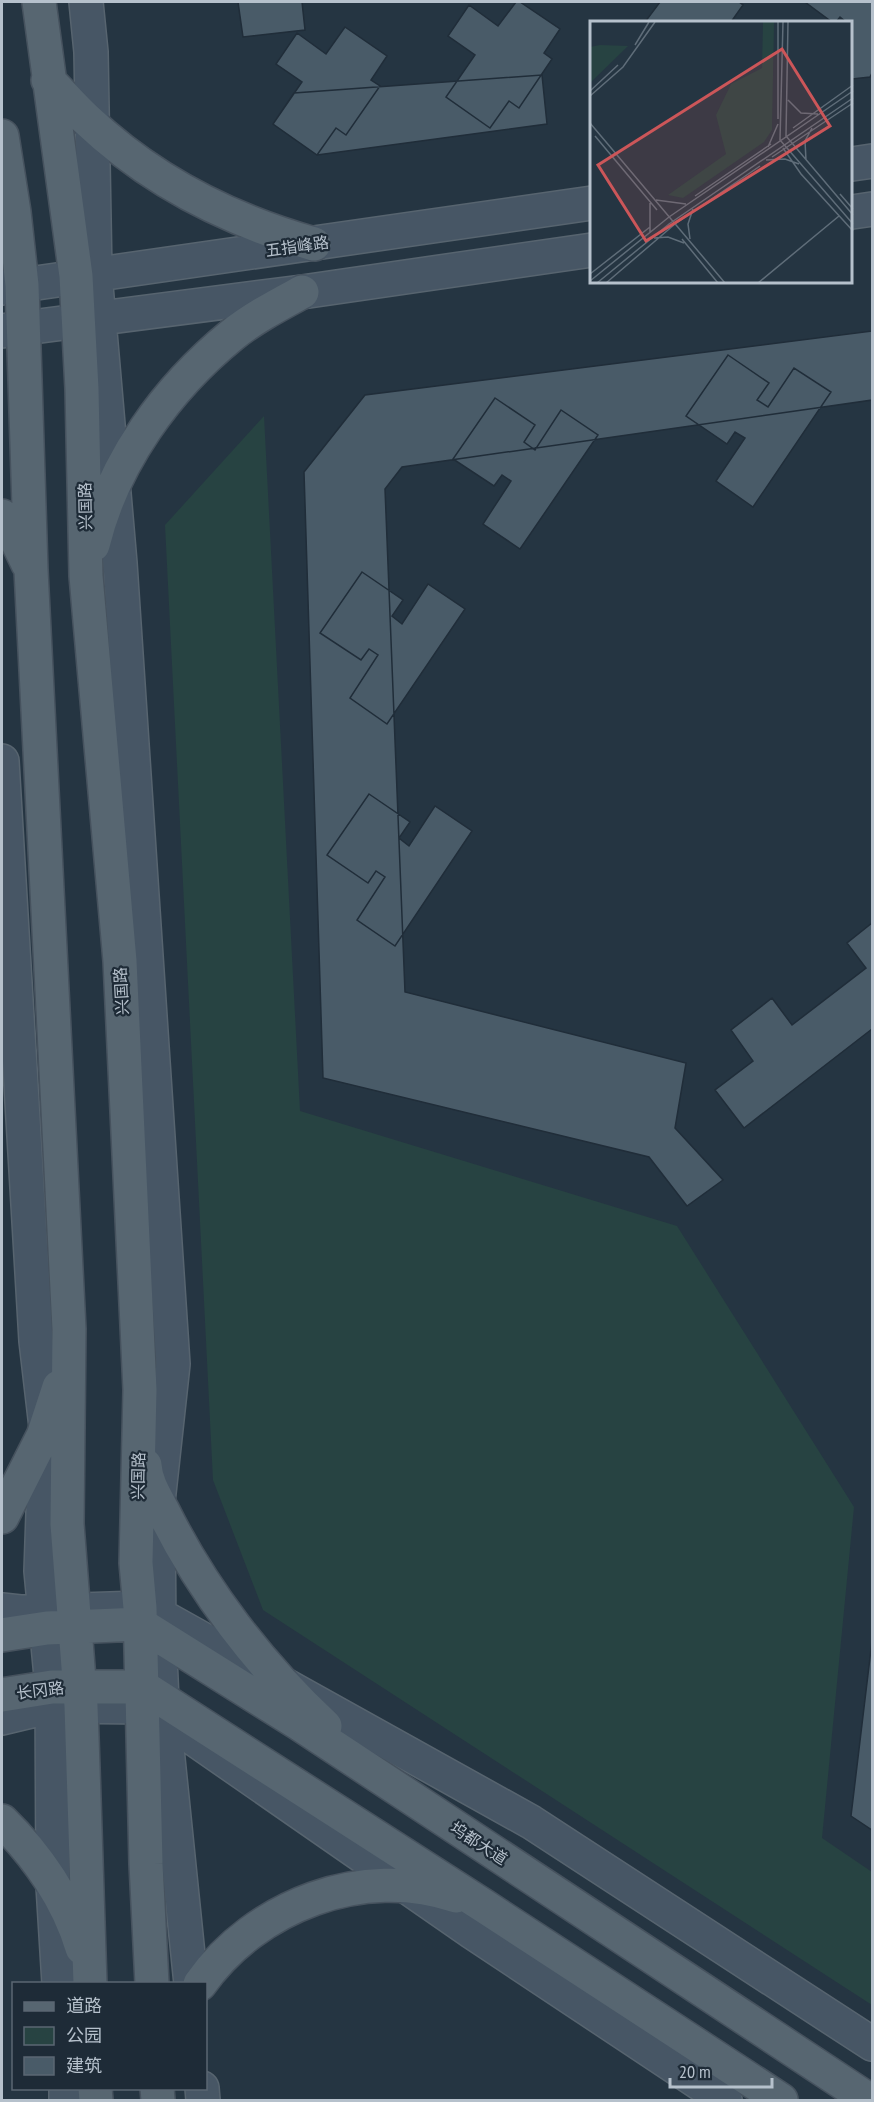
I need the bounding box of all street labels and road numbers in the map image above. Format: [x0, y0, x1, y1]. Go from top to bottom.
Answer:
street label: 五指峰路 [264, 232, 330, 260]
street label: 兴国路 [75, 482, 95, 530]
street label: 兴国路 [110, 967, 132, 1015]
street label: 兴国路 [128, 1452, 148, 1500]
street label: 长冈路 [15, 1677, 65, 1703]
street label: 坞都大道 [447, 1817, 511, 1869]

